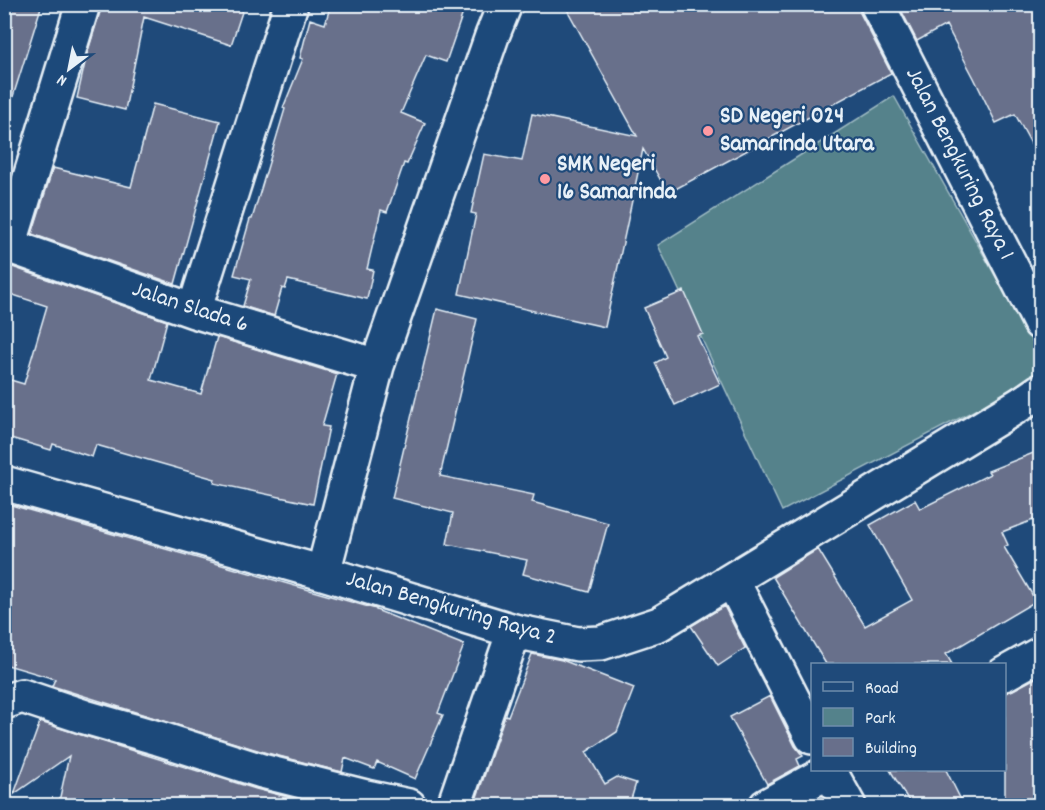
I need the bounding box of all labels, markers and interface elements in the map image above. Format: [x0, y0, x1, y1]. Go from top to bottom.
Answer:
north arrow [39, 39, 99, 99]
street label: Jalan Bengkuring Raya 1 [896, 62, 1022, 266]
text: N [53, 68, 72, 91]
place label: SD Negeri 024 Samarinda Utara [720, 100, 875, 162]
marker: SD Negeri 024 Samarinda Utara [701, 124, 715, 138]
place label: SMK Negeri 16 Samarinda [557, 148, 677, 210]
marker: SMK Negeri 16 Samarinda [538, 172, 552, 186]
street label: Jalan Slada 6 [127, 273, 253, 343]
street label: Jalan Bengkuring Raya 2 [342, 563, 560, 655]
legend [811, 663, 1006, 771]
text: Road [865, 677, 899, 702]
text: Park [865, 707, 896, 732]
text: Building [865, 737, 917, 762]

